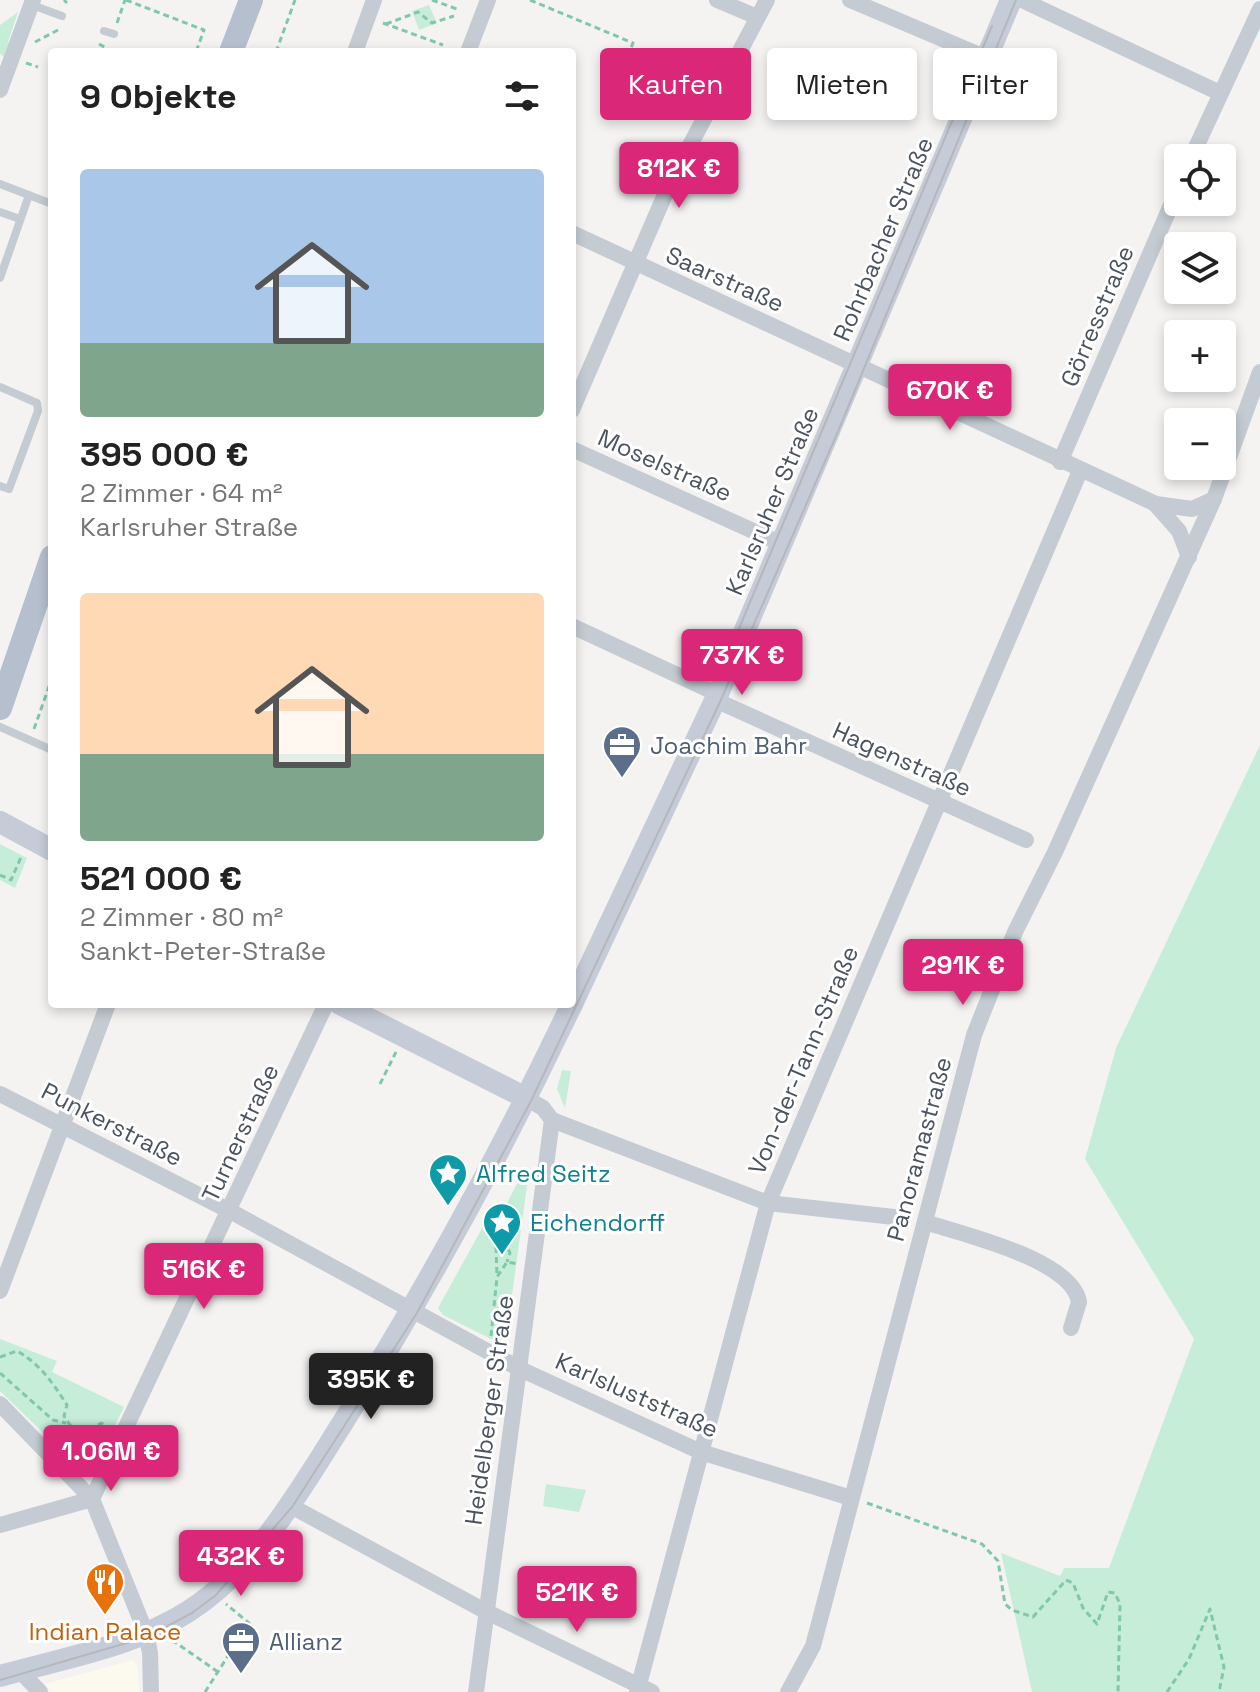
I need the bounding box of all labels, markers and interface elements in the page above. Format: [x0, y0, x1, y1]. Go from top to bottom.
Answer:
chip: Kaufen [600, 48, 751, 120]
chip: Mieten [767, 48, 917, 120]
chip: Filter [933, 48, 1057, 120]
icon: filters [500, 74, 544, 118]
text: 9 Objekte [80, 75, 237, 118]
street label: Rohrbacher Straße [826, 132, 940, 346]
pin: 812K € [614, 142, 744, 210]
map controls [1164, 144, 1236, 480]
button: locate [1164, 144, 1236, 216]
text: 812K € [637, 151, 721, 185]
icon: home [240, 221, 384, 365]
button: layers [1164, 232, 1236, 304]
street label: Saarstraße [661, 239, 789, 319]
street label: Görresstraße [1053, 241, 1141, 391]
button: + [1164, 320, 1236, 392]
pin: 670K € [885, 364, 1015, 432]
text: 670K € [906, 373, 994, 407]
street label: Karlsruher Straße [718, 402, 826, 600]
button: − [1164, 408, 1236, 480]
street label: Moselstraße [593, 422, 737, 508]
text: 395 000 € [80, 433, 249, 476]
text: 2 Zimmer · 64 m² [80, 476, 283, 510]
text: Karlsruher Straße [80, 510, 298, 544]
pin: 737K € [677, 629, 807, 697]
text: 737K € [699, 638, 785, 672]
icon: home [240, 645, 384, 789]
street label: Hagenstraße [828, 715, 976, 803]
office icon: Joachim Bahr [601, 724, 643, 779]
place label: Joachim Bahr [650, 730, 807, 761]
text: 521 000 € [80, 857, 242, 900]
text: 2 Zimmer · 80 m² [80, 900, 283, 934]
text: Sankt-Peter-Straße [80, 934, 326, 968]
pin: 291K € [898, 939, 1028, 1007]
street label: Von-der-Tann-Straße [741, 941, 865, 1179]
text: 291K € [921, 948, 1005, 982]
street label: Panoramastraße [880, 1054, 958, 1244]
street label: Turnerstraße [194, 1059, 286, 1207]
street label: Punkerstraße [36, 1075, 188, 1173]
place icon: Alfred Seitz [427, 1152, 469, 1207]
place label: Alfred Seitz [476, 1158, 610, 1189]
place icon: Eichendorff [481, 1201, 523, 1256]
place label: Eichendorff [530, 1207, 665, 1238]
pin: 516K € [139, 1243, 269, 1311]
text: 516K € [162, 1252, 246, 1286]
street label: Heidelberger Straße [458, 1293, 520, 1527]
street label: Karlsluststraße [551, 1345, 723, 1445]
pin: 395K € [306, 1353, 436, 1421]
text: 395K € [327, 1362, 415, 1396]
pin: 1.06M € [37, 1425, 185, 1493]
text: 1.06M € [61, 1434, 161, 1468]
pin: 432K € [176, 1530, 306, 1598]
text: 432K € [197, 1539, 285, 1573]
restaurant icon: Indian Palace [84, 1561, 126, 1616]
pin: 521K € [512, 1566, 642, 1634]
text: 521K € [535, 1575, 619, 1609]
place label: Indian Palace [29, 1616, 181, 1647]
office icon: Allianz [220, 1620, 262, 1675]
place label: Allianz [269, 1626, 343, 1657]

